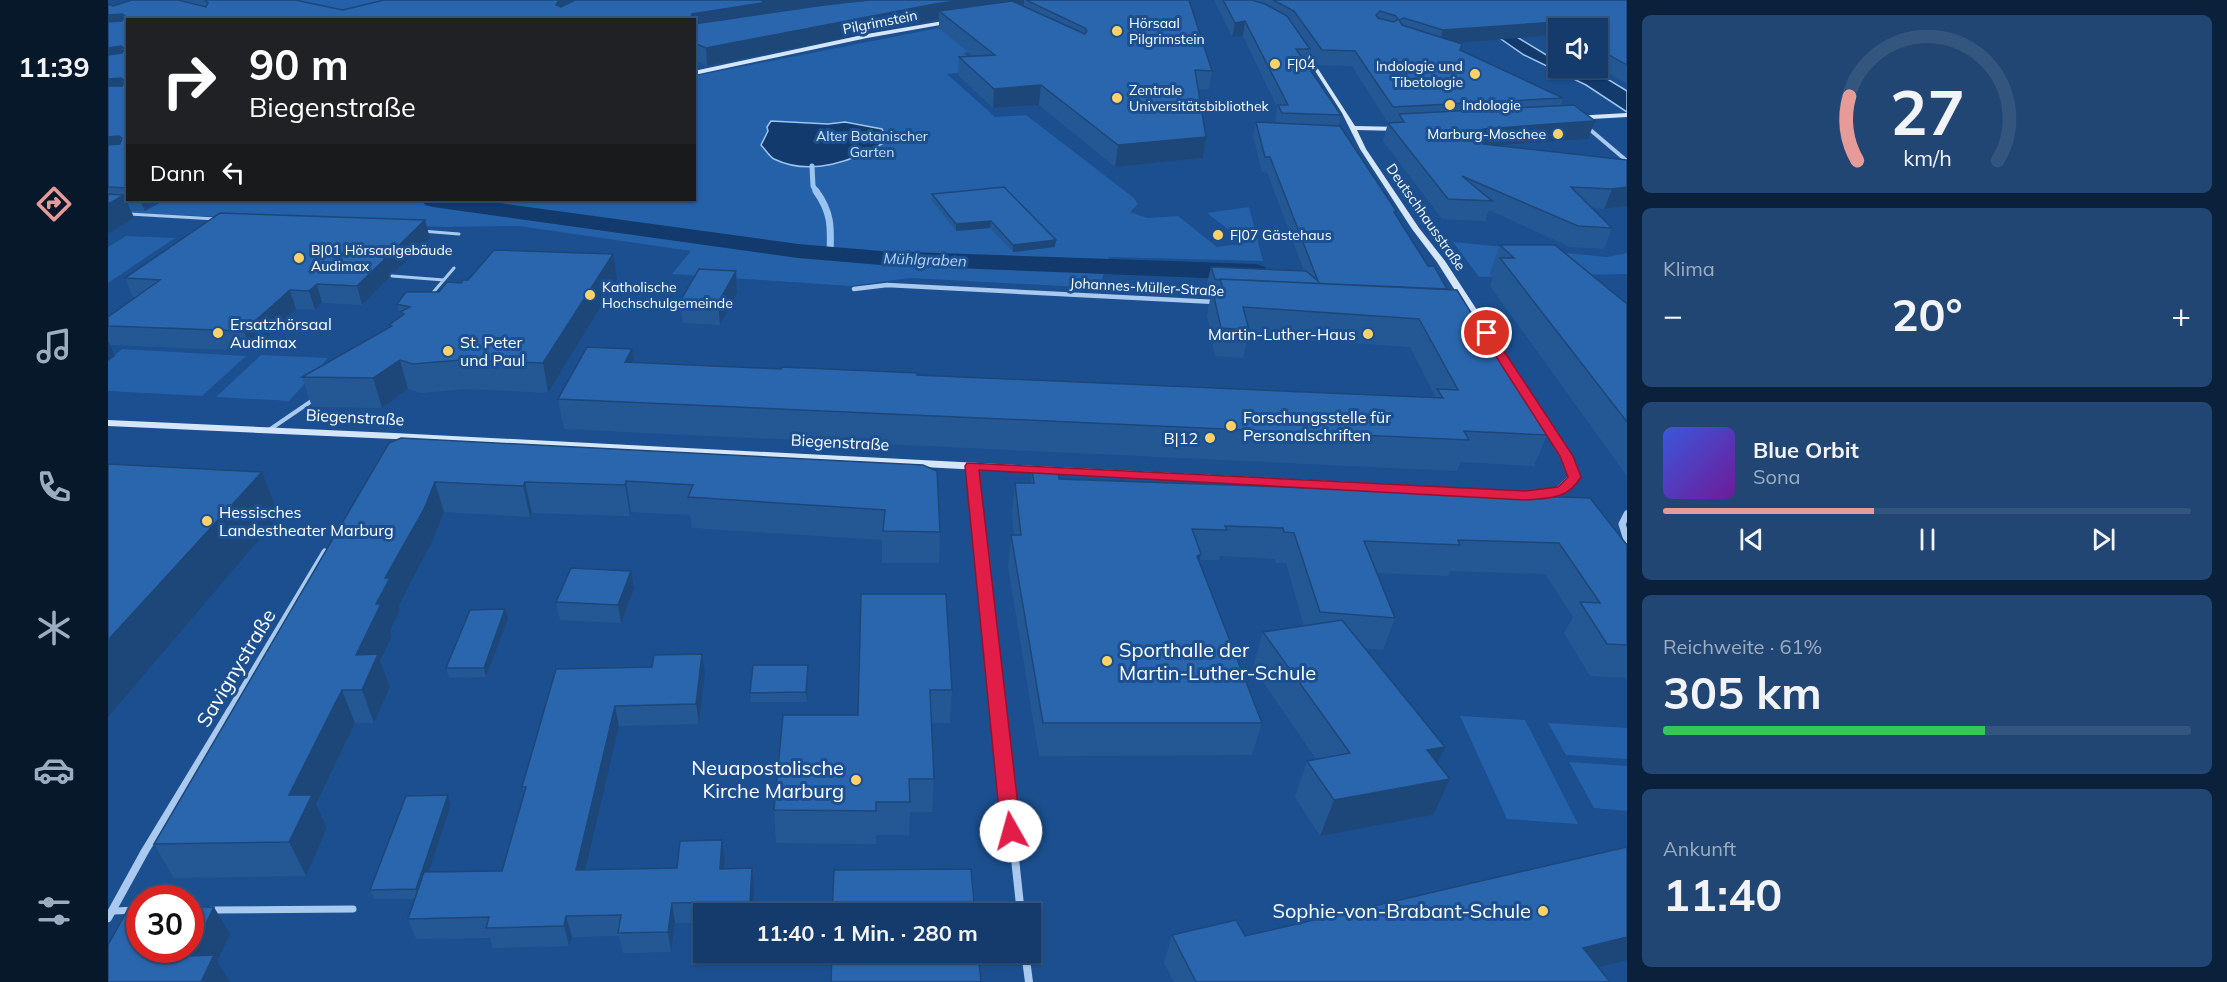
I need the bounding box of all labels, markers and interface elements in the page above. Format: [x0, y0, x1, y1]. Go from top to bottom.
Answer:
street label: Pilgrimstein [841, 6, 919, 38]
place label: Hörsaal Pilgrimstein [1129, 14, 1205, 48]
map controls [1548, 18, 1608, 78]
button: sound [1548, 18, 1608, 78]
marker: Hörsaal Pilgrimstein [1110, 24, 1124, 38]
text: 90 m [249, 38, 349, 91]
icon: right [150, 42, 228, 120]
text: 11:39 [18, 50, 90, 84]
place label: F|04 [1287, 55, 1316, 73]
marker: F|04 [1268, 57, 1282, 71]
place label: Indologie und Tibetologie [1376, 57, 1463, 91]
marker: Indologie und Tibetologie [1468, 67, 1482, 81]
text: 27 [1890, 72, 1964, 151]
place label: Zentrale Universitätsbibliothek [1129, 81, 1270, 115]
text: Biegenstraße [249, 90, 416, 124]
marker: Zentrale Universitätsbibliothek [1110, 91, 1124, 105]
place label: Indologie [1462, 96, 1521, 114]
marker: Indologie [1443, 98, 1457, 112]
place label: Marburg-Moschee [1427, 125, 1546, 143]
park label: Alter Botanischer Garten [816, 127, 929, 161]
marker: Marburg-Moschee [1551, 127, 1565, 141]
text: km/h [1903, 145, 1951, 172]
icon: left [217, 156, 250, 189]
text: Dann [150, 159, 205, 187]
street label: Deutschhausstraße [1382, 160, 1470, 274]
icon: directions [33, 183, 75, 225]
place label: F|07 Gästehaus [1230, 226, 1332, 244]
marker: F|07 Gästehaus [1211, 228, 1225, 242]
place label: B|01 Hörsaalgebäude Audimax [311, 241, 452, 275]
water label: Mühlgraben [883, 249, 967, 270]
marker: B|01 Hörsaalgebäude Audimax [292, 251, 306, 265]
text: Klima [1663, 256, 1715, 281]
street label: Johannes-Müller-Straße [1069, 274, 1225, 300]
place label: Katholische Hochschulgemeinde [602, 278, 733, 312]
text: 20° [1891, 286, 1963, 342]
marker: Katholische Hochschulgemeinde [583, 288, 597, 302]
text: − [1663, 294, 1683, 335]
text: + [2171, 294, 2191, 335]
pin [1461, 307, 1512, 358]
place label: Ersatzhörsaal Audimax [230, 314, 332, 352]
icon: arrive [1470, 316, 1503, 349]
place label: Martin-Luther-Haus [1208, 324, 1356, 344]
icon: music [33, 325, 75, 367]
marker: Ersatzhörsaal Audimax [211, 326, 225, 340]
marker: Martin-Luther-Haus [1361, 327, 1375, 341]
place label: St. Peter und Paul [460, 332, 525, 370]
marker: St. Peter und Paul [441, 344, 455, 358]
street label: Biegenstraße [305, 404, 405, 430]
place label: Forschungsstelle für Personalschriften [1243, 407, 1391, 445]
marker: Forschungsstelle für Personalschriften [1224, 419, 1238, 433]
place label: B|12 [1164, 428, 1198, 448]
street label: Biegenstraße [790, 429, 890, 455]
marker: B|12 [1203, 431, 1217, 445]
text: Blue Orbit [1753, 436, 1859, 464]
text: Sona [1753, 464, 1801, 489]
icon: phone [33, 466, 75, 508]
place label: Hessisches Landestheater Marburg [219, 502, 394, 540]
marker: Hessisches Landestheater Marburg [200, 514, 214, 528]
icon: previous [1735, 523, 1768, 556]
icon: pause [1911, 523, 1944, 556]
icon: next [2087, 523, 2120, 556]
street label: Savignystraße [191, 604, 281, 731]
icon: climate [33, 607, 75, 649]
text: Reichweite · 61% [1663, 634, 1822, 659]
place label: Sporthalle der Martin-Luther-Schule [1119, 637, 1316, 685]
marker: Sporthalle der Martin-Luther-Schule [1100, 654, 1114, 668]
text: 305 km [1663, 664, 1822, 720]
icon: car [33, 749, 75, 791]
place label: Neuapostolische Kirche Marburg [691, 755, 844, 803]
marker: Neuapostolische Kirche Marburg [849, 773, 863, 787]
position arrow [979, 799, 1043, 863]
text: Ankunft [1663, 836, 1736, 861]
text: 11:40 [1663, 866, 1782, 922]
speed limit sign: 30 [126, 885, 204, 963]
icon: filters [33, 890, 75, 932]
place label: Sophie-von-Brabant-Schule [1272, 898, 1531, 923]
marker: Sophie-von-Brabant-Schule [1536, 904, 1550, 918]
text: 11:40 · 1 Min. · 280 m [756, 919, 978, 947]

